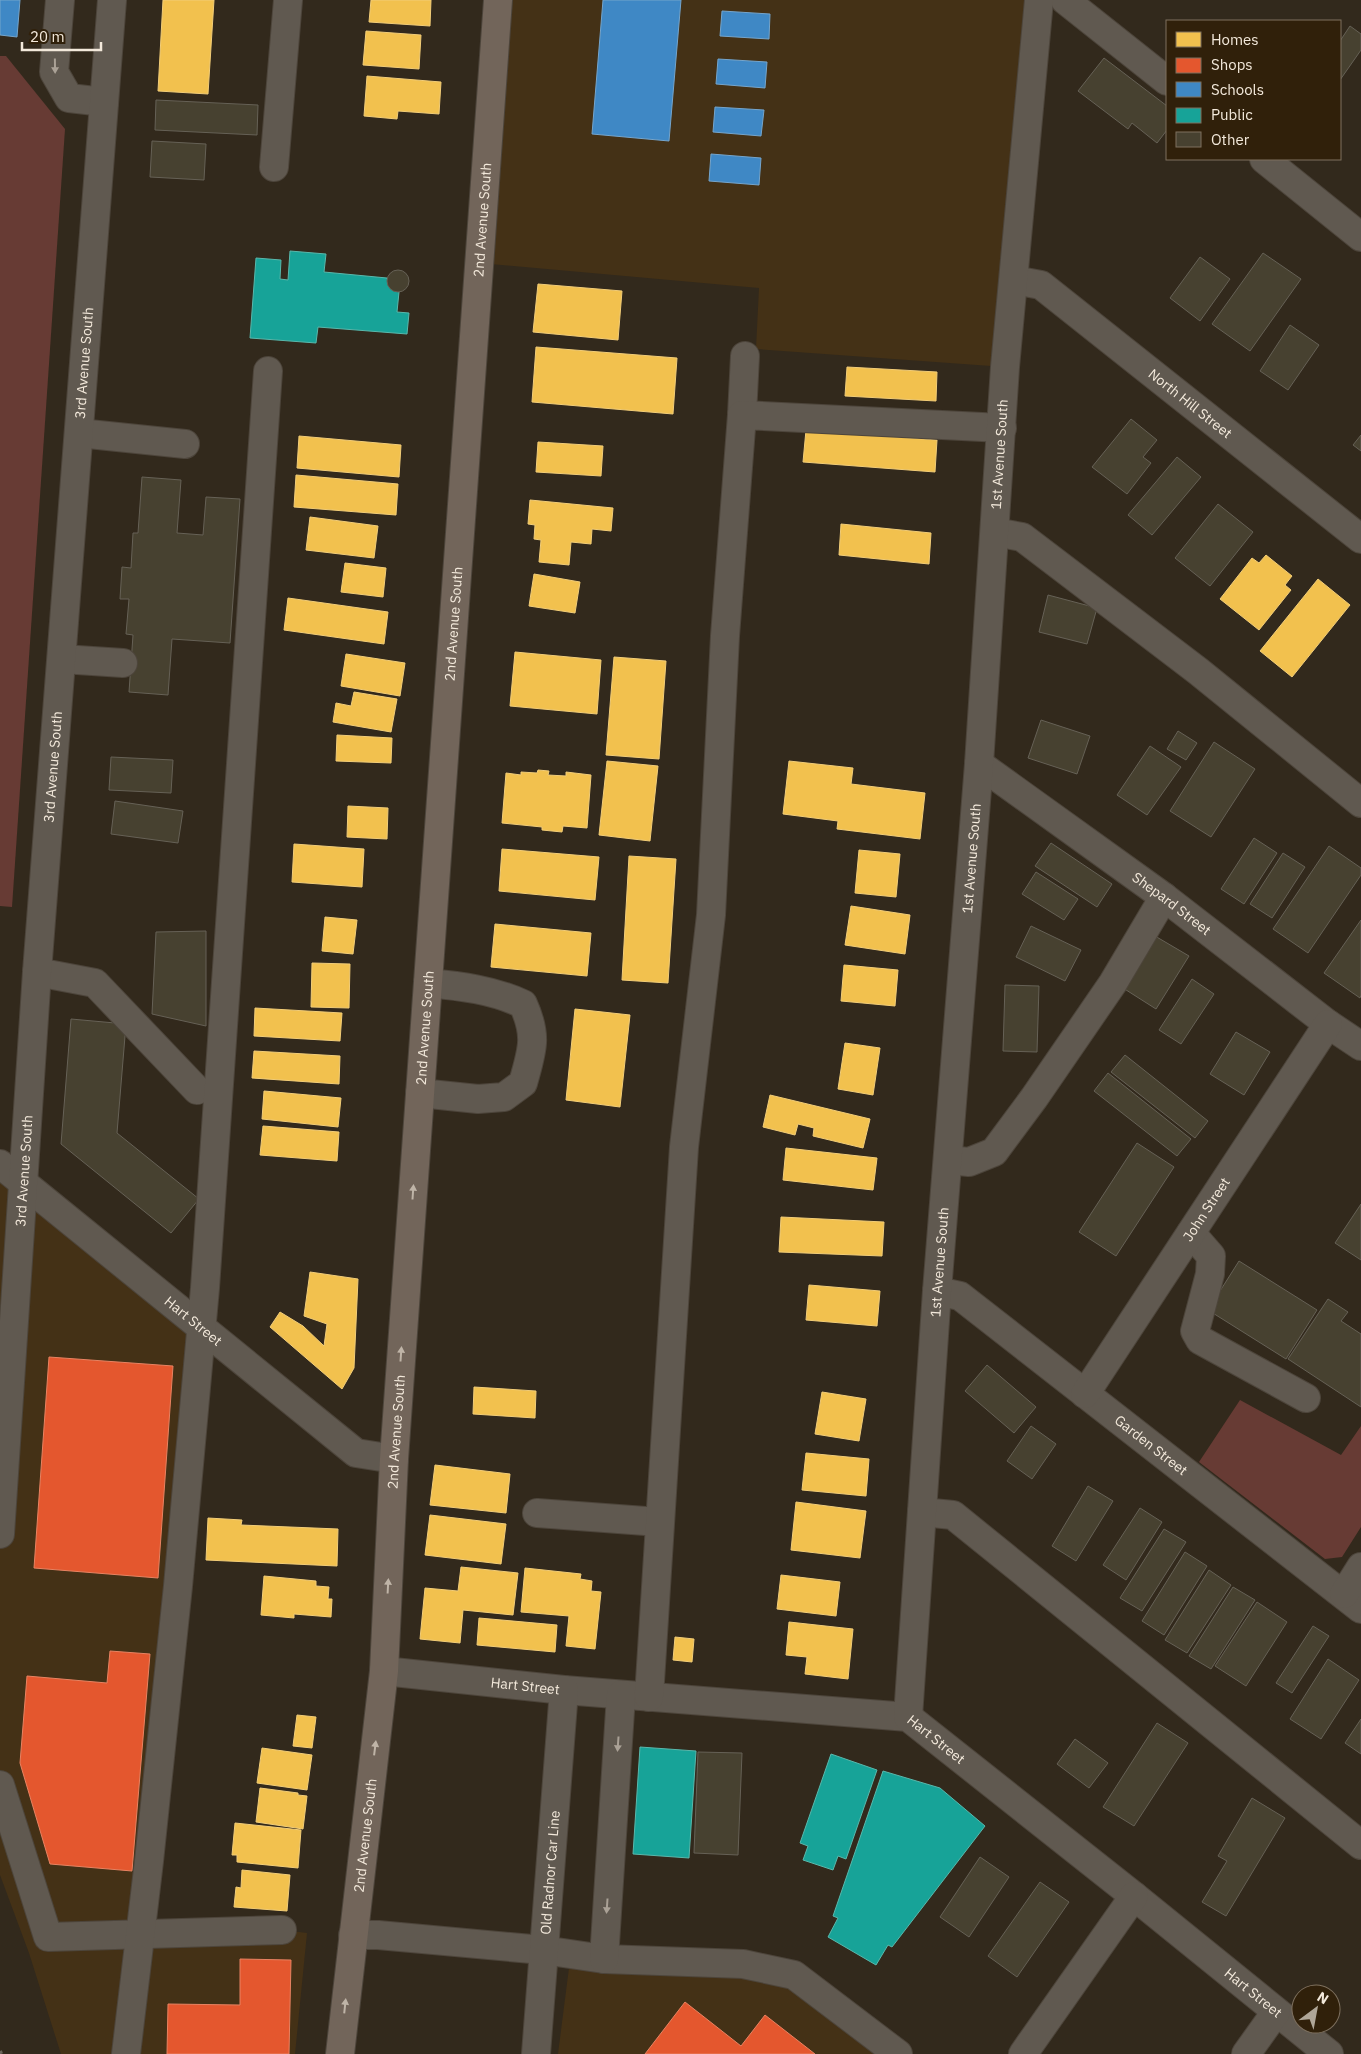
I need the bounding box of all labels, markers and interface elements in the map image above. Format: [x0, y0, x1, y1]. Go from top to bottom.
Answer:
scale bar [22, 20, 101, 52]
legend [1166, 20, 1341, 160]
text: 20 m [30, 27, 65, 46]
text: Homes [1211, 30, 1259, 49]
text: Shops [1211, 55, 1253, 74]
one-way arrow [51, 58, 59, 74]
text: Schools [1211, 80, 1264, 99]
text: Public [1211, 105, 1253, 124]
text: Other [1211, 130, 1250, 149]
street label: 2nd Avenue South [469, 162, 495, 278]
street label: 3rd Avenue South [71, 307, 97, 419]
street label: North Hill Street [1145, 365, 1236, 442]
street label: 1st Avenue South [987, 399, 1012, 510]
street label: 2nd Avenue South [440, 566, 467, 682]
street label: 3rd Avenue South [40, 710, 66, 823]
street label: 1st Avenue South [958, 803, 985, 914]
street label: Shepard Street [1129, 868, 1215, 939]
street label: 2nd Avenue South [412, 970, 438, 1086]
street label: 3rd Avenue South [11, 1114, 37, 1227]
street label: John Street [1179, 1174, 1234, 1245]
one-way arrow [409, 1184, 417, 1200]
street label: 1st Avenue South [926, 1206, 953, 1318]
street label: Hart Street [161, 1292, 226, 1350]
one-way arrow [398, 1346, 406, 1362]
street label: 2nd Avenue South [384, 1374, 409, 1489]
street label: Garden Street [1111, 1411, 1191, 1479]
one-way arrow [384, 1578, 392, 1594]
street label: Hart Street [490, 1673, 561, 1699]
street label: Hart Street [903, 1711, 969, 1768]
one-way arrow [613, 1736, 621, 1752]
one-way arrow [371, 1740, 379, 1756]
street label: 2nd Avenue South [350, 1777, 381, 1893]
street label: Old Radnor Car Line [536, 1809, 564, 1935]
one-way arrow [603, 1898, 611, 1914]
street label: Hart Street [1221, 1964, 1286, 2022]
north arrow [1291, 1984, 1341, 2034]
text: N [1314, 1988, 1332, 2008]
one-way arrow [341, 1997, 349, 2013]

